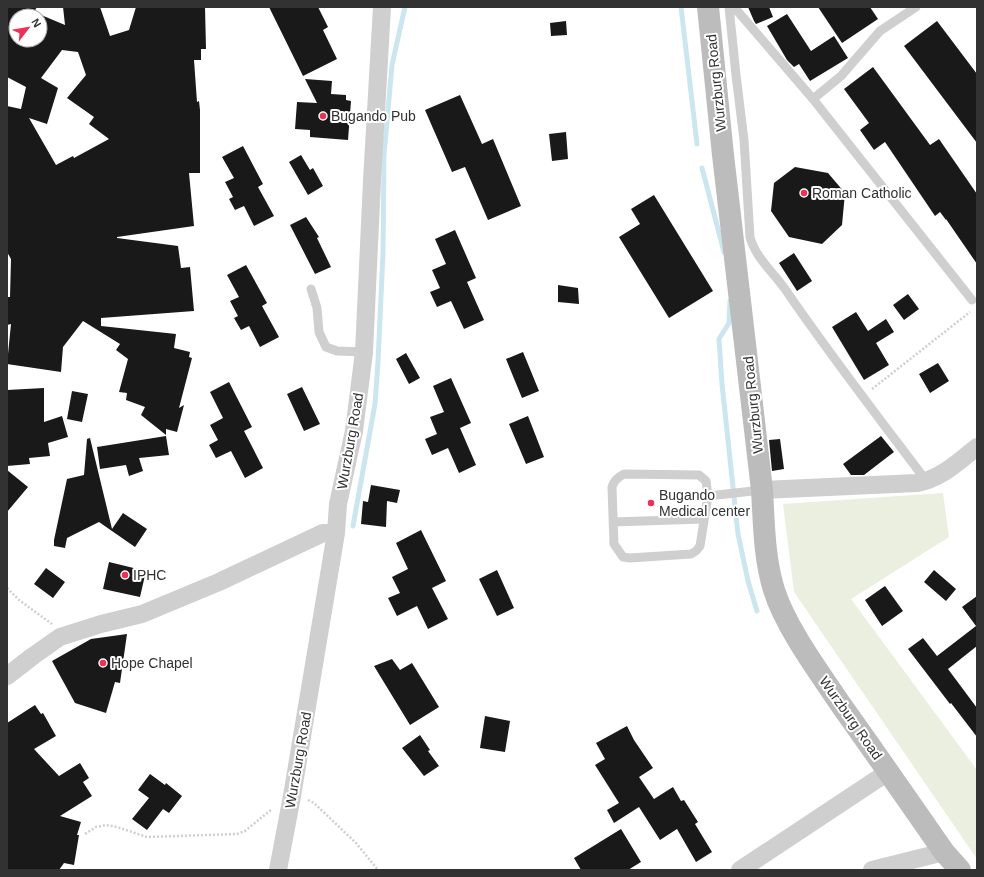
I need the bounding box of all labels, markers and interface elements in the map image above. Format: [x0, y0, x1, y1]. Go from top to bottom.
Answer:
north arrow [8, 8, 48, 48]
text: N [29, 16, 44, 29]
street label: Wurzburg Road [703, 34, 729, 132]
place label: Bugando Pub [331, 108, 416, 124]
marker: Bugando Pub [318, 111, 328, 121]
place label: Roman Catholic [812, 185, 912, 201]
marker: Roman Catholic [799, 188, 809, 198]
street label: Wurzburg Road [740, 356, 766, 454]
street label: Wurzburg Road [334, 391, 366, 491]
place label: Bugando Medical center [659, 487, 750, 519]
marker: Bugando Medical center [646, 498, 656, 508]
place label: IPHC [133, 567, 166, 583]
marker: IPHC [120, 570, 130, 580]
place label: Hope Chapel [111, 655, 193, 671]
marker: Hope Chapel [98, 658, 108, 668]
street label: Wurzburg Road [816, 673, 886, 763]
street label: Wurzburg Road [282, 710, 314, 810]

